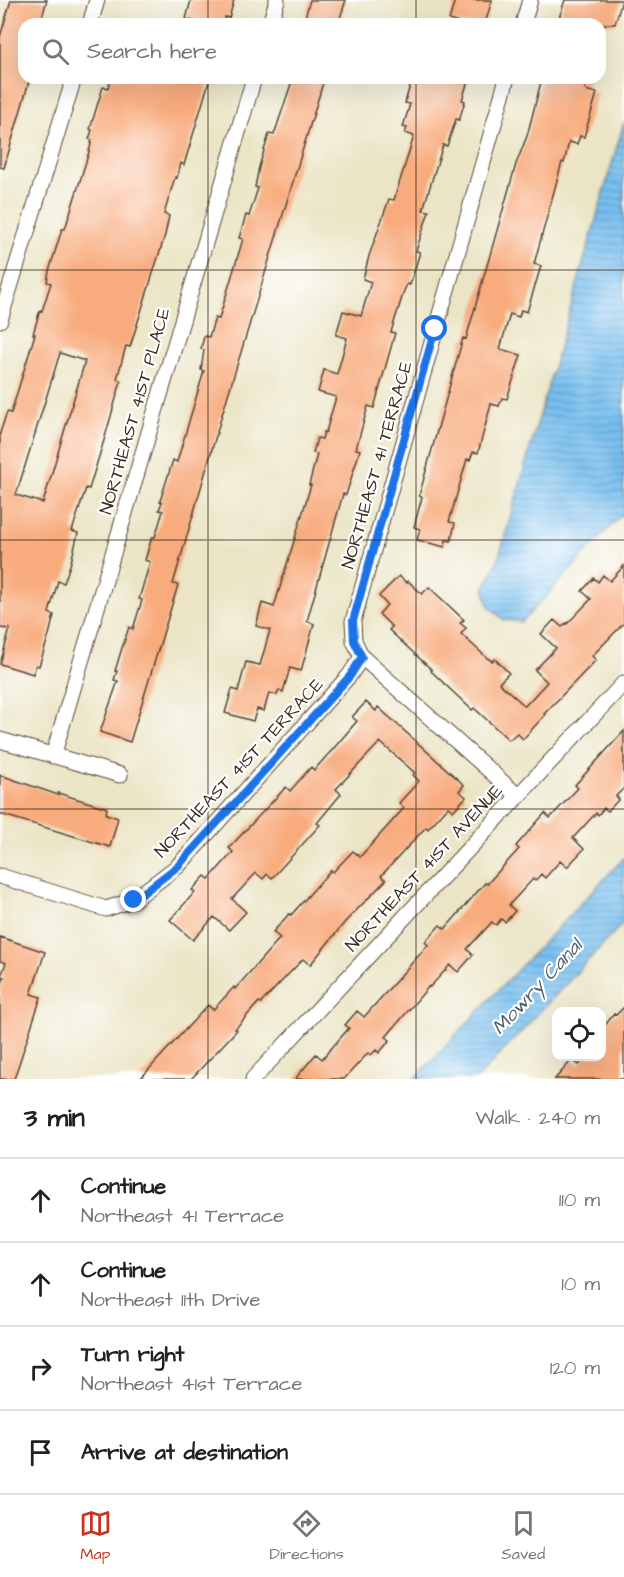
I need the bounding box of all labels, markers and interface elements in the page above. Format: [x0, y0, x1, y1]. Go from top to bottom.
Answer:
search box [18, 18, 606, 84]
icon: search [39, 35, 72, 68]
text: Search here [87, 36, 217, 67]
street label: NORTHEAST 41ST PLACE [94, 304, 177, 517]
route start [421, 315, 447, 341]
street label: NORTHEAST 41 TERRACE [335, 358, 419, 572]
street label: NORTHEAST 41ST TERRACE [149, 672, 329, 863]
street label: NORTHEAST 41ST AVENUE [340, 779, 509, 957]
route end [120, 886, 146, 912]
water label: Mowry Canal [485, 931, 591, 1042]
map controls [552, 1007, 606, 1061]
button: locate [552, 1007, 606, 1061]
text: 3 min [24, 1100, 85, 1136]
text: Walk · 240 m [476, 1104, 600, 1132]
text: Continue [81, 1171, 166, 1202]
icon: ahead [24, 1184, 57, 1217]
text: 110 m [559, 1186, 600, 1214]
text: Northeast 41 Terrace [81, 1202, 284, 1230]
text: Continue [81, 1255, 166, 1286]
icon: ahead [24, 1268, 57, 1301]
text: 10 m [561, 1270, 600, 1298]
text: Northeast 11th Drive [81, 1286, 260, 1314]
text: Turn right [81, 1339, 184, 1370]
icon: right [24, 1352, 57, 1385]
text: 120 m [550, 1354, 600, 1382]
text: Northeast 41st Terrace [81, 1370, 302, 1398]
icon: arrive [24, 1436, 57, 1469]
text: Arrive at destination [81, 1437, 288, 1468]
tab: Map [79, 1507, 112, 1565]
tab: Directions [270, 1507, 344, 1565]
tab: Saved [502, 1507, 545, 1565]

